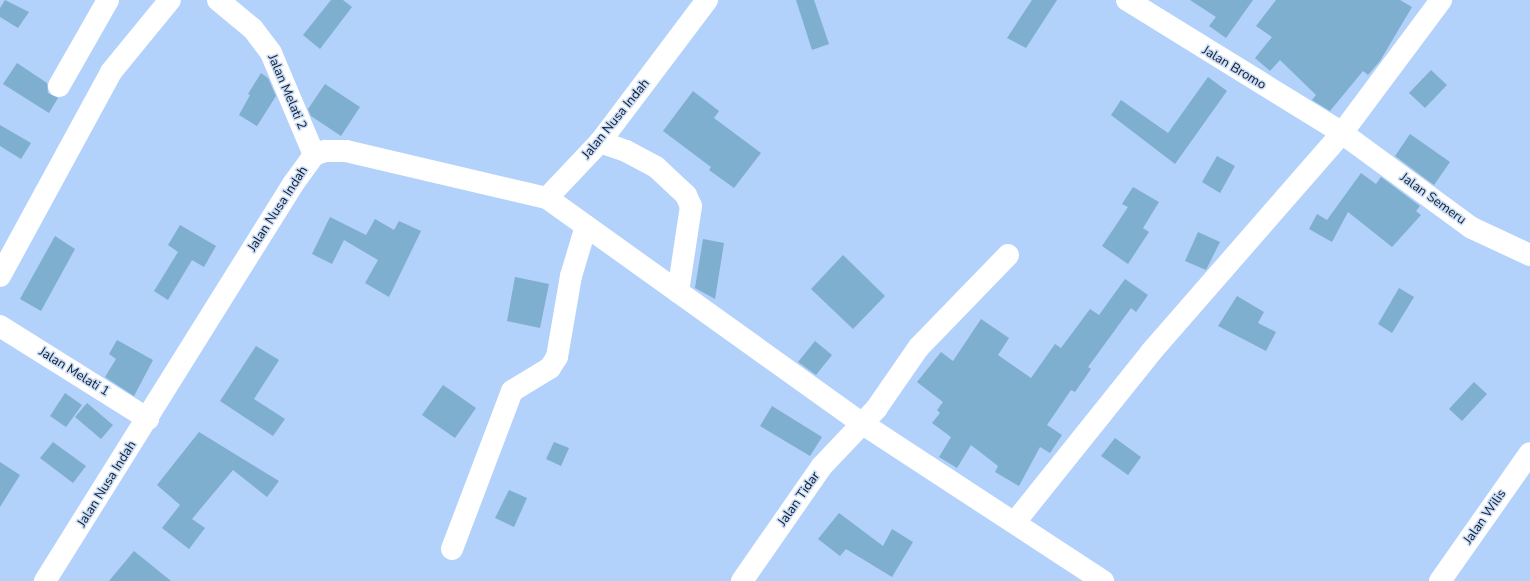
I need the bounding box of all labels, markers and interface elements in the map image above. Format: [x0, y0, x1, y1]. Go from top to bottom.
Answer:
street label: Jalan Bromo [1199, 43, 1269, 93]
street label: Jalan Melati 2 [264, 52, 310, 132]
street label: Jalan Nusa Indah [579, 76, 653, 162]
street label: Jalan Nusa Indah [245, 163, 311, 255]
street label: Jalan Semeru [1397, 170, 1469, 228]
street label: Jalan Melati 1 [36, 344, 112, 400]
street label: Jalan Nusa Indah [74, 438, 140, 530]
street label: Jalan Tidar [775, 469, 823, 529]
street label: Jalan Wilis [1461, 487, 1509, 547]

